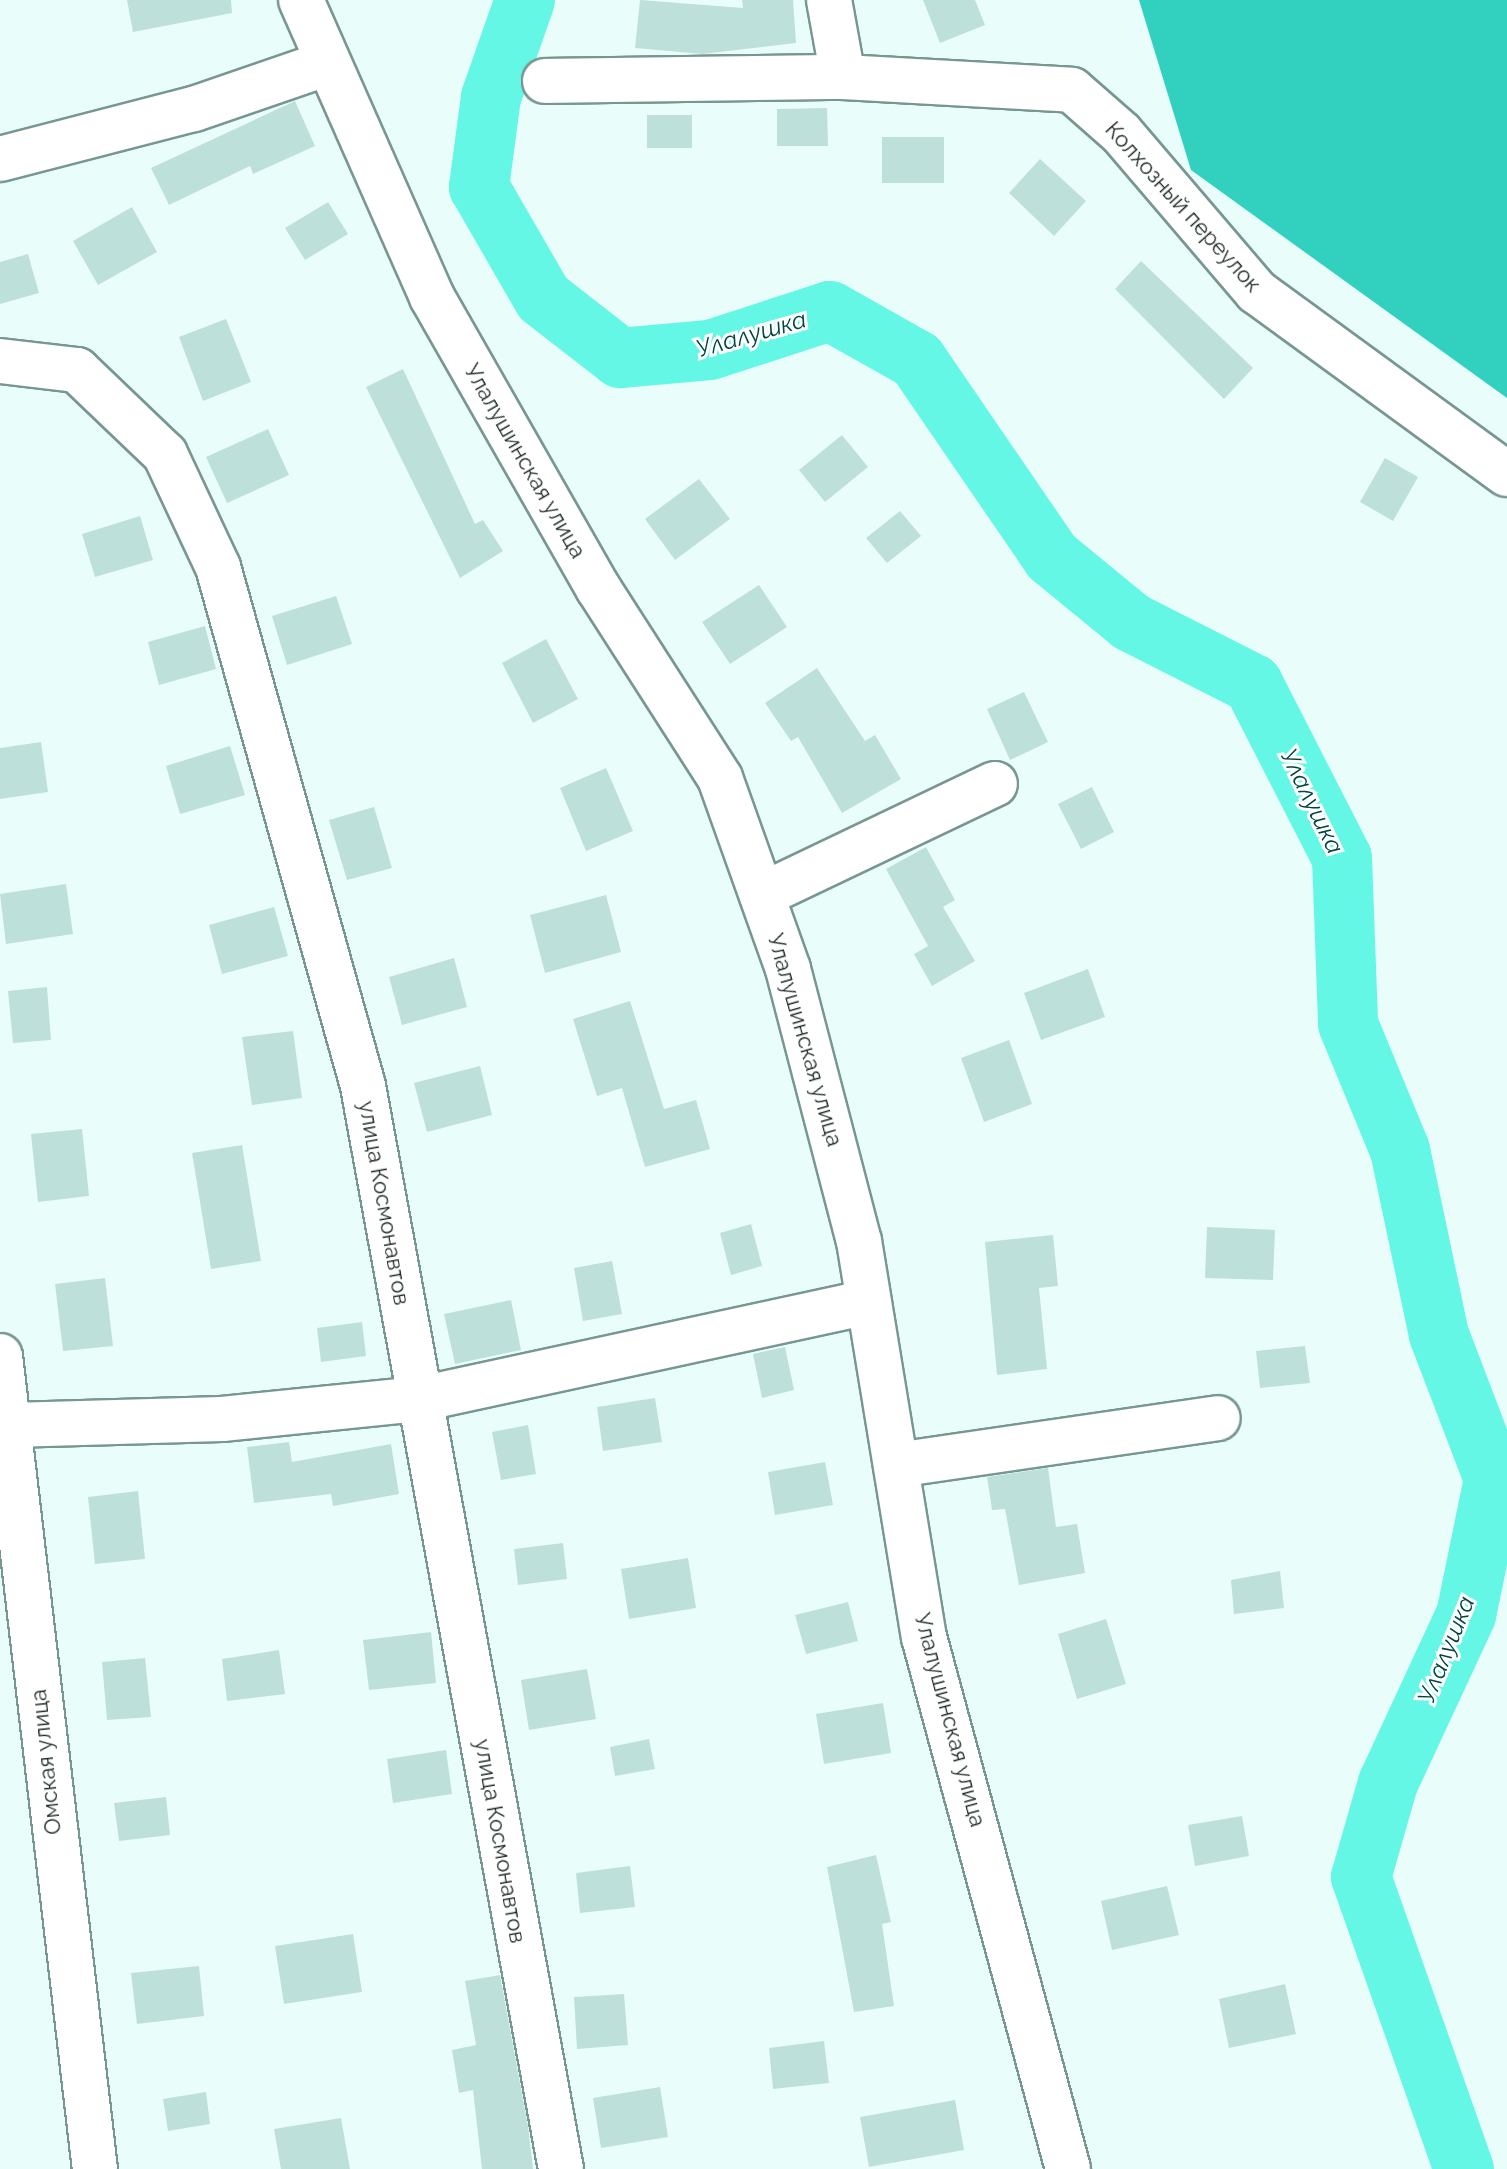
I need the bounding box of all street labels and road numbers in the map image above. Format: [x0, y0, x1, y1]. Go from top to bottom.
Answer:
street label: Колхозный переулок [1100, 116, 1266, 298]
street label: Улалушинская улица [458, 359, 592, 563]
street label: Улалушинская улица [762, 930, 848, 1150]
street label: улица Космонавтов [353, 1099, 415, 1307]
street label: Улалушинская улица [909, 1610, 991, 1830]
street label: Омская улица [25, 1688, 67, 1836]
street label: улица Космонавтов [469, 1737, 531, 1945]

